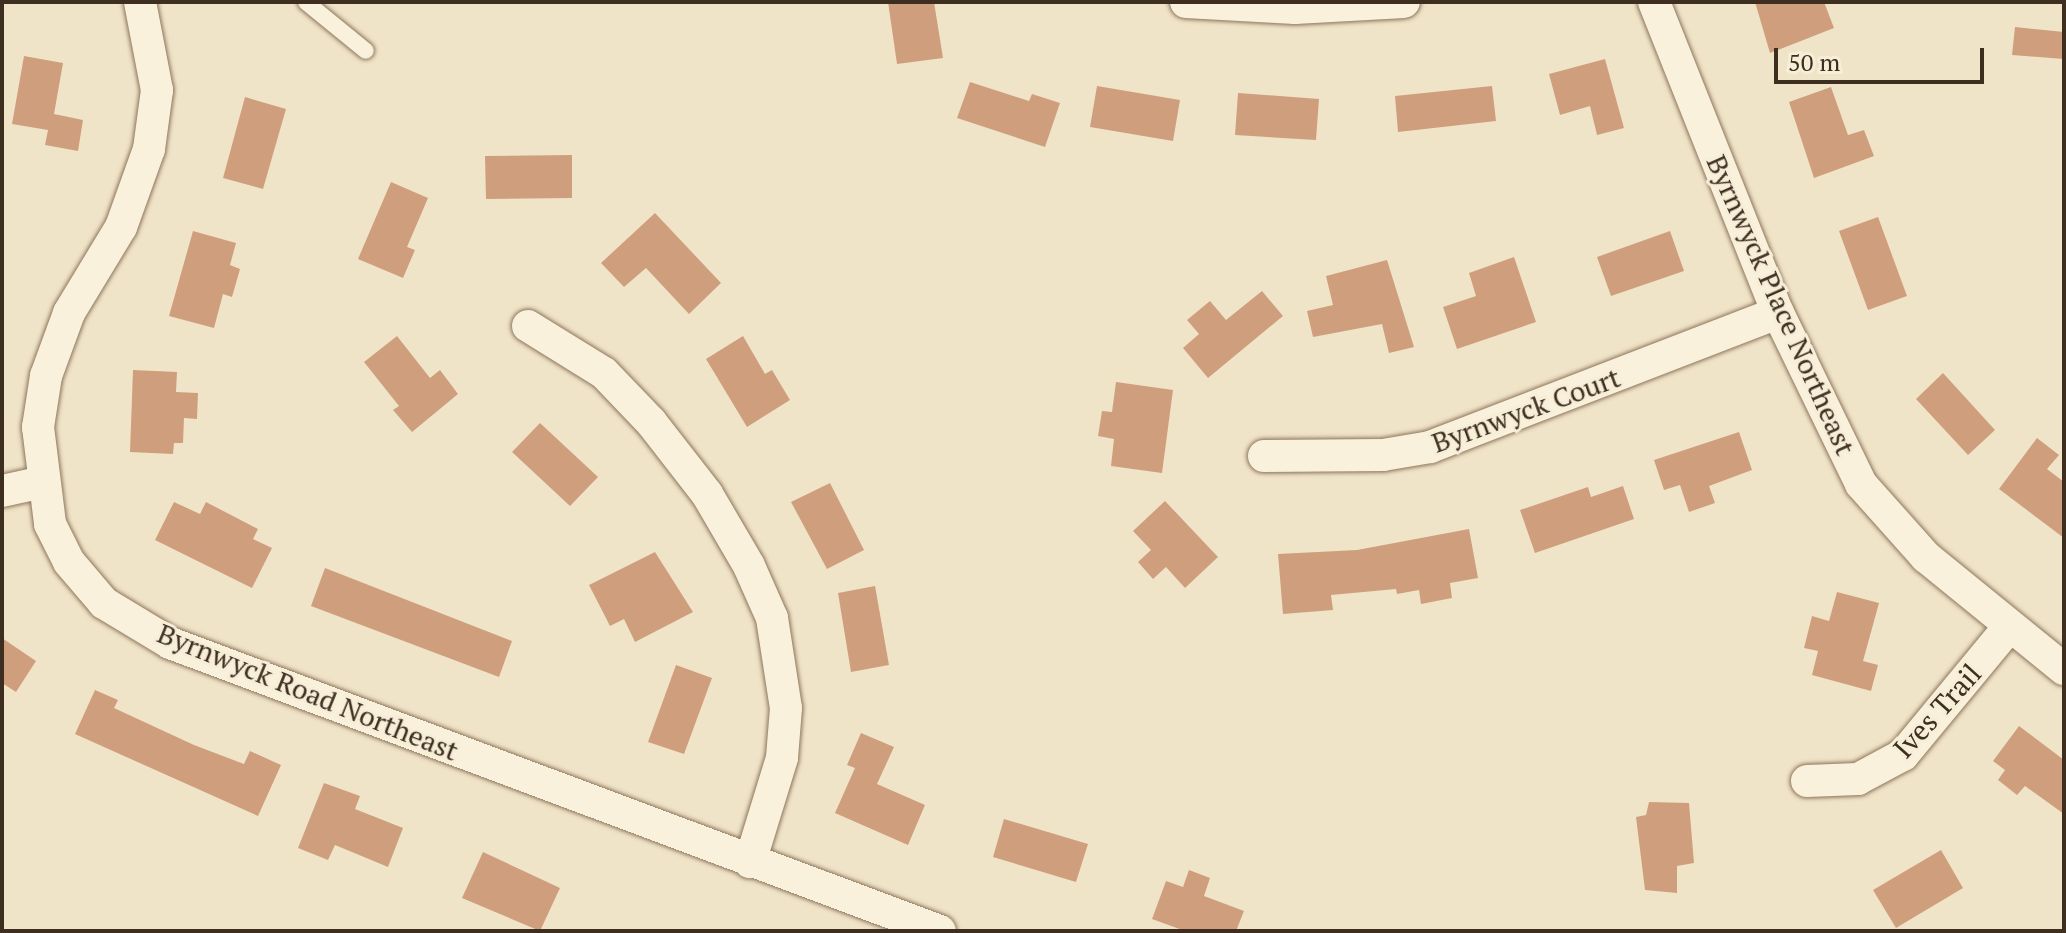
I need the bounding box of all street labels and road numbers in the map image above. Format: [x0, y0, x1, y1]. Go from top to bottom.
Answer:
street label: Byrnwyck Place Northeast [1700, 150, 1862, 460]
street label: Byrnwyck Court [1427, 360, 1625, 460]
street label: Byrnwyck Road Northeast [153, 616, 463, 768]
street label: Ives Trail [1886, 657, 1988, 765]

